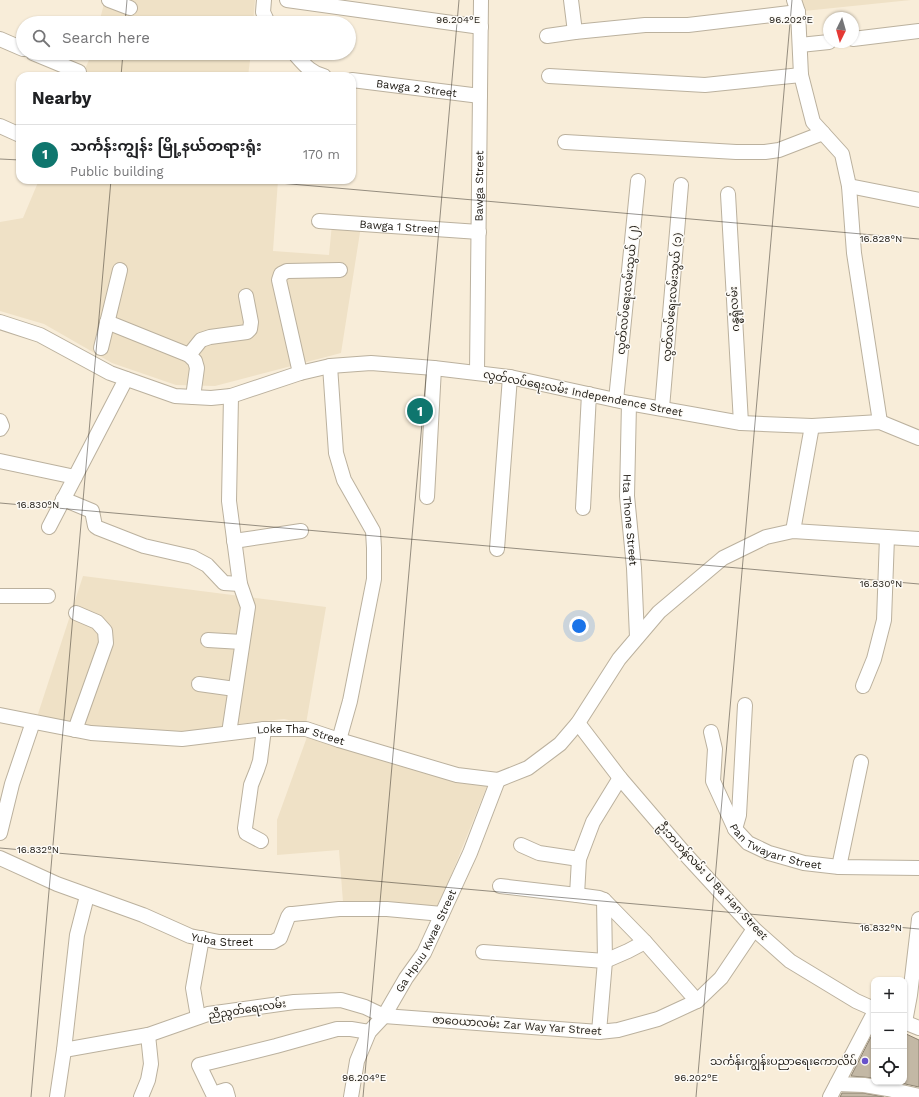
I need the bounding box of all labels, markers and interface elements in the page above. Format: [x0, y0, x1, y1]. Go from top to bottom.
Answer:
north arrow [823, 12, 859, 48]
text: 96.204°E [436, 14, 480, 25]
text: 96.202°E [769, 14, 813, 25]
search box [16, 16, 356, 60]
icon: search [30, 27, 52, 49]
text: Search here [62, 29, 150, 47]
street label: Bawga 2 Street [375, 77, 458, 100]
text: Nearby [32, 88, 91, 108]
text: သင်္ကန်းကျွန်း မြို့နယ်တရားရုံး [70, 137, 262, 155]
text: 1 [42, 147, 48, 162]
text: 170 m [303, 147, 340, 162]
street label: Bawga Street [473, 150, 486, 222]
text: Public building [70, 164, 163, 179]
street label: Bawga 1 Street [359, 218, 439, 236]
street label: လွတ်လပ်ရေးလမ်းသွယ် (၂) [613, 224, 643, 356]
street label: လွတ်လပ်ရေးလမ်းသွယ် (၁) [659, 232, 687, 362]
text: 16.828°N [860, 233, 902, 244]
street label: ဂန္ဓရုံလမ်း [726, 286, 744, 332]
street label: လွတ်လပ်ရေးလမ်း Independence Street [482, 367, 684, 421]
pin: 1 [407, 396, 433, 426]
street label: Hta Thone Street [620, 474, 640, 567]
text: 16.830°N [17, 499, 59, 510]
text: 16.830°N [860, 578, 902, 589]
your location [569, 616, 589, 636]
street label: Loke Thar Street [256, 723, 346, 748]
street label: ဦးဘဟန်လမ်း U Ba Han Street [653, 819, 772, 944]
street label: Pan Twayarr Street [726, 822, 823, 872]
text: 16.832°N [17, 844, 59, 855]
street label: Ga Hpuu Kwae Street [393, 887, 459, 995]
text: 16.832°N [860, 922, 902, 933]
street label: Yuba Street [190, 930, 253, 949]
map controls [871, 977, 907, 1085]
button: + [871, 977, 907, 1013]
street label: ညီညွတ်ရေးလမ်း [207, 996, 287, 1024]
street label: ဇာဝေယာလမ်း Zar Way Yar Street [432, 1012, 603, 1038]
button: − [871, 1013, 907, 1049]
button: locate [871, 1049, 907, 1085]
place label: သင်္ကန်းကျွန်းပညာရေးကောလိပ် [710, 1054, 857, 1071]
marker: သင်္ကန်းကျွန်းပညာရေးကောလိပ် [860, 1056, 870, 1066]
text: 96.204°E [342, 1072, 386, 1083]
text: 96.202°E [674, 1072, 718, 1083]

